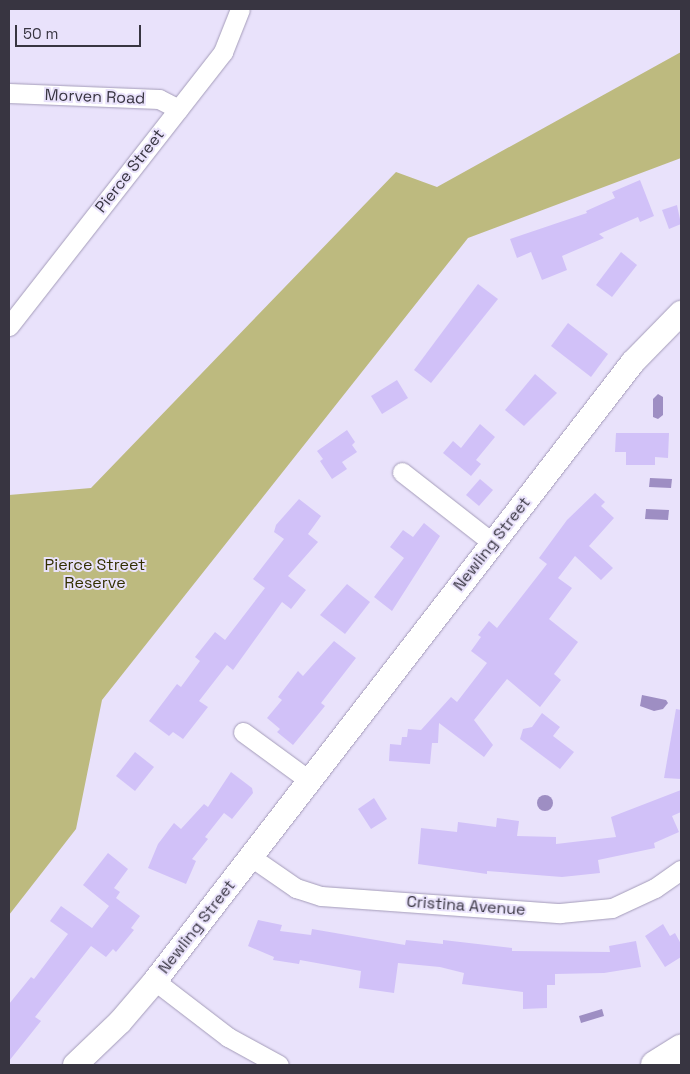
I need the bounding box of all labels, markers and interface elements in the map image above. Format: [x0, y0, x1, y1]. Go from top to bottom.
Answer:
scale bar [18, 15, 144, 47]
text: 50 m [23, 24, 58, 43]
street label: Morven Road [44, 86, 146, 108]
street label: Pierce Street [91, 125, 169, 217]
street label: Newling Street [449, 493, 535, 595]
park label: Pierce Street Reserve [45, 555, 145, 593]
street label: Newling Street [154, 876, 240, 978]
street label: Cristina Avenue [406, 892, 526, 920]

